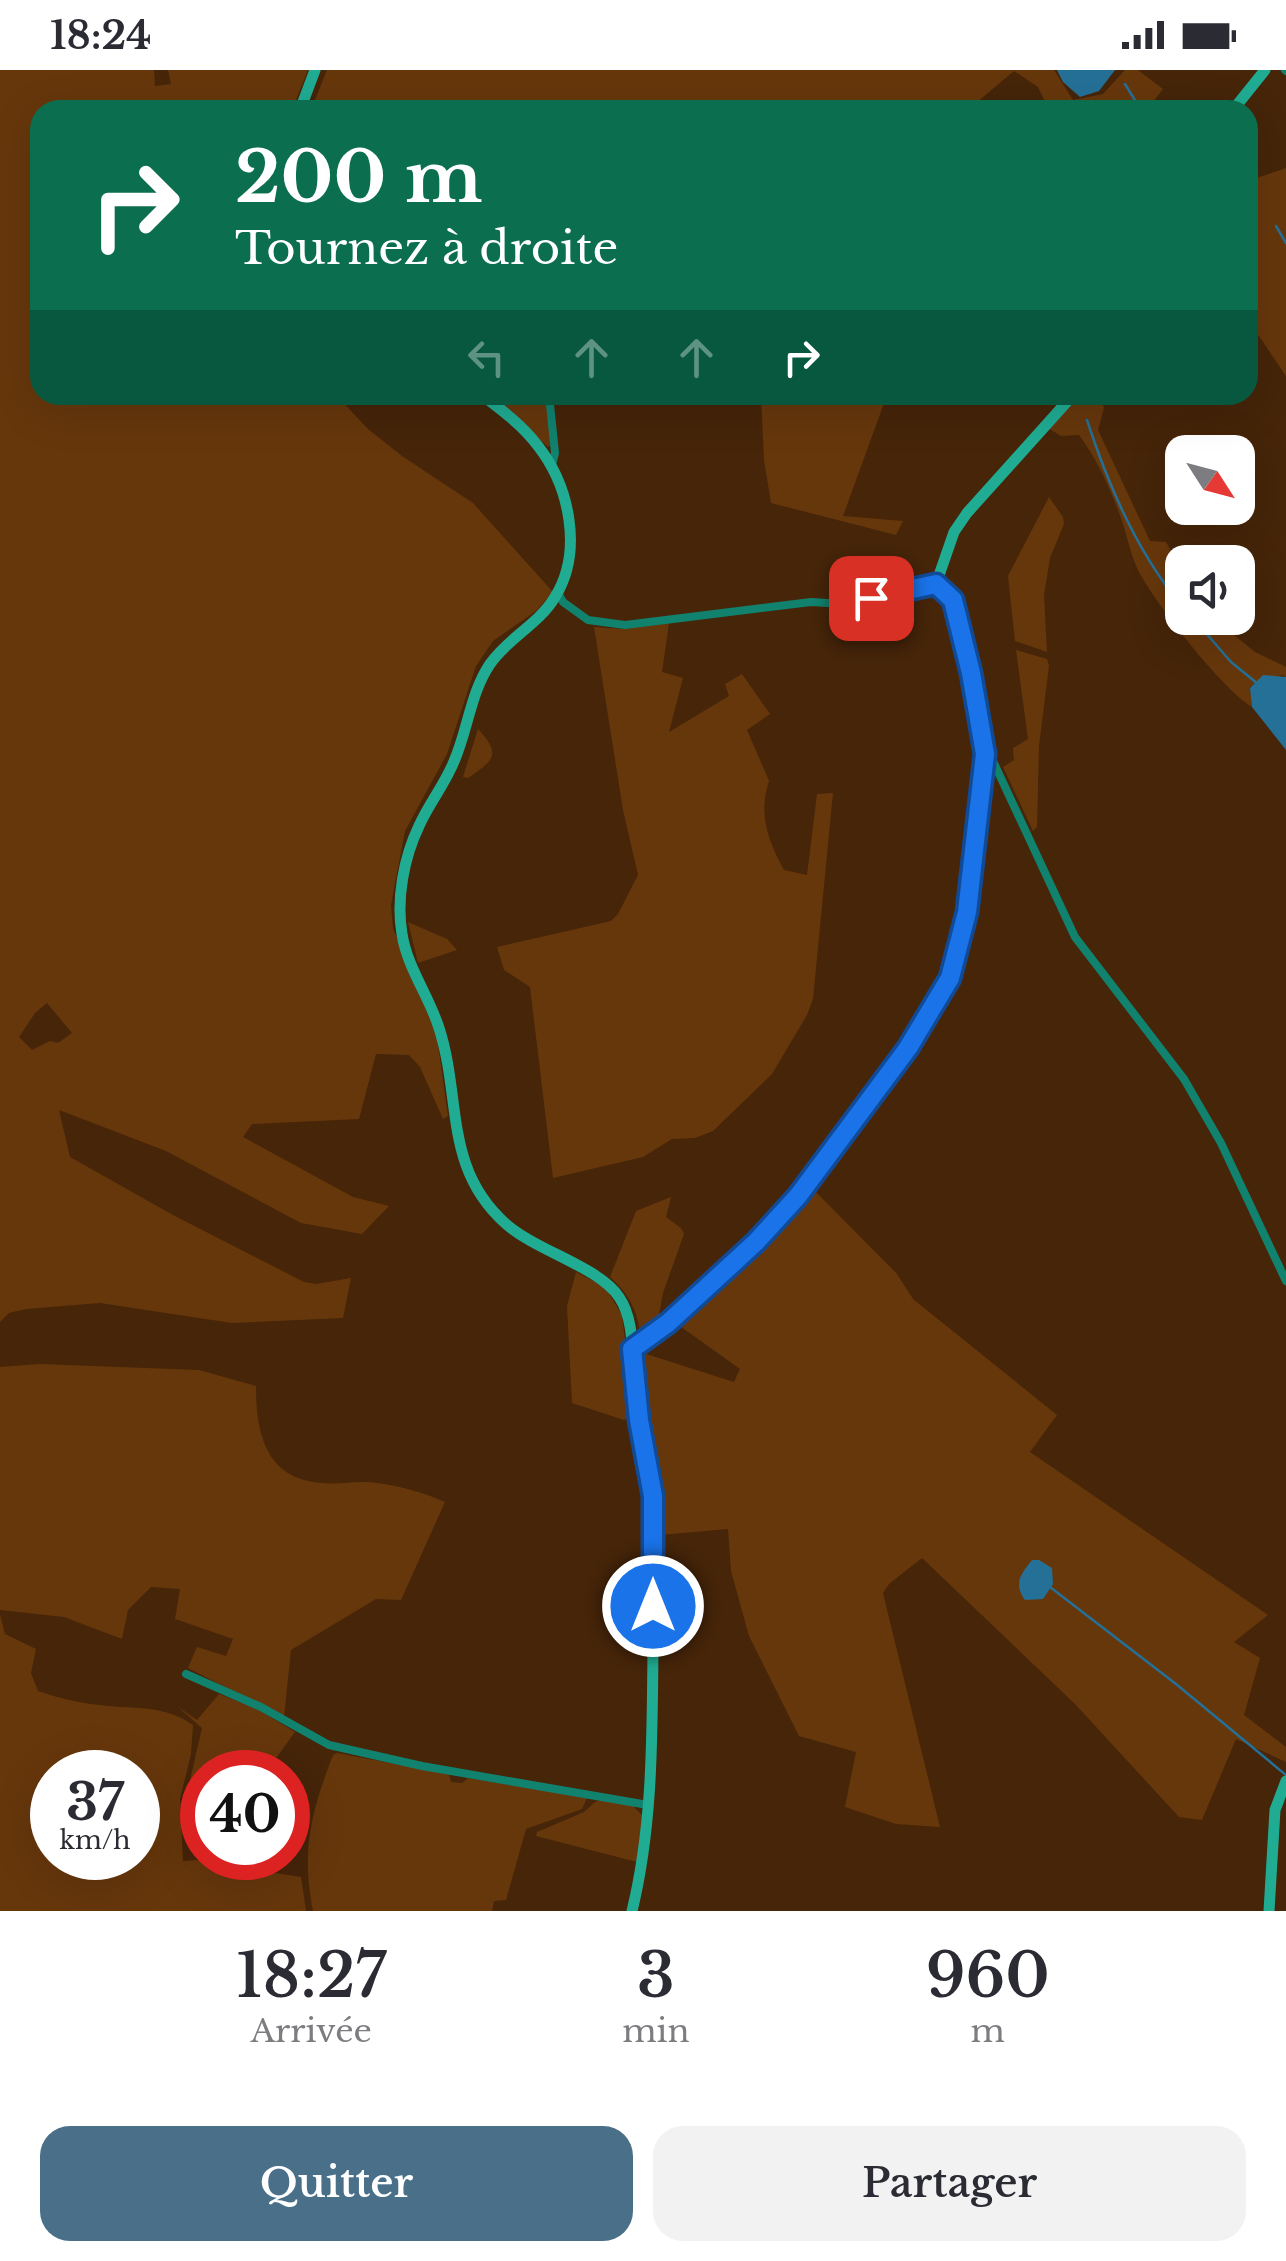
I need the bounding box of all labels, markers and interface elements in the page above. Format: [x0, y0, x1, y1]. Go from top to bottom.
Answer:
text: 18:24 [50, 12, 151, 59]
text: 200 m [235, 134, 482, 221]
icon: right [70, 140, 200, 270]
text: Tournez à droite [235, 220, 618, 276]
icon: left [459, 330, 514, 385]
icon: ahead [564, 330, 619, 385]
icon: ahead [669, 330, 724, 385]
icon: right [774, 330, 829, 385]
north arrow [1165, 435, 1255, 525]
map controls [1165, 435, 1255, 635]
button: sound [1165, 545, 1255, 635]
pin [829, 556, 914, 641]
icon: arrive [844, 571, 899, 626]
position arrow [601, 1554, 705, 1658]
speed limit sign: 40 [180, 1750, 310, 1880]
text: 37 [66, 1771, 124, 1834]
text: km/h [60, 1825, 130, 1856]
text: 18:27 [236, 1939, 386, 2013]
text: 3 [637, 1939, 675, 2013]
text: 960 [926, 1939, 1050, 2013]
text: Arrivée [250, 2011, 372, 2051]
text: min [622, 2011, 690, 2051]
text: m [971, 2011, 1005, 2051]
button: Quitter [40, 2126, 633, 2241]
button: Partager [653, 2126, 1246, 2241]

